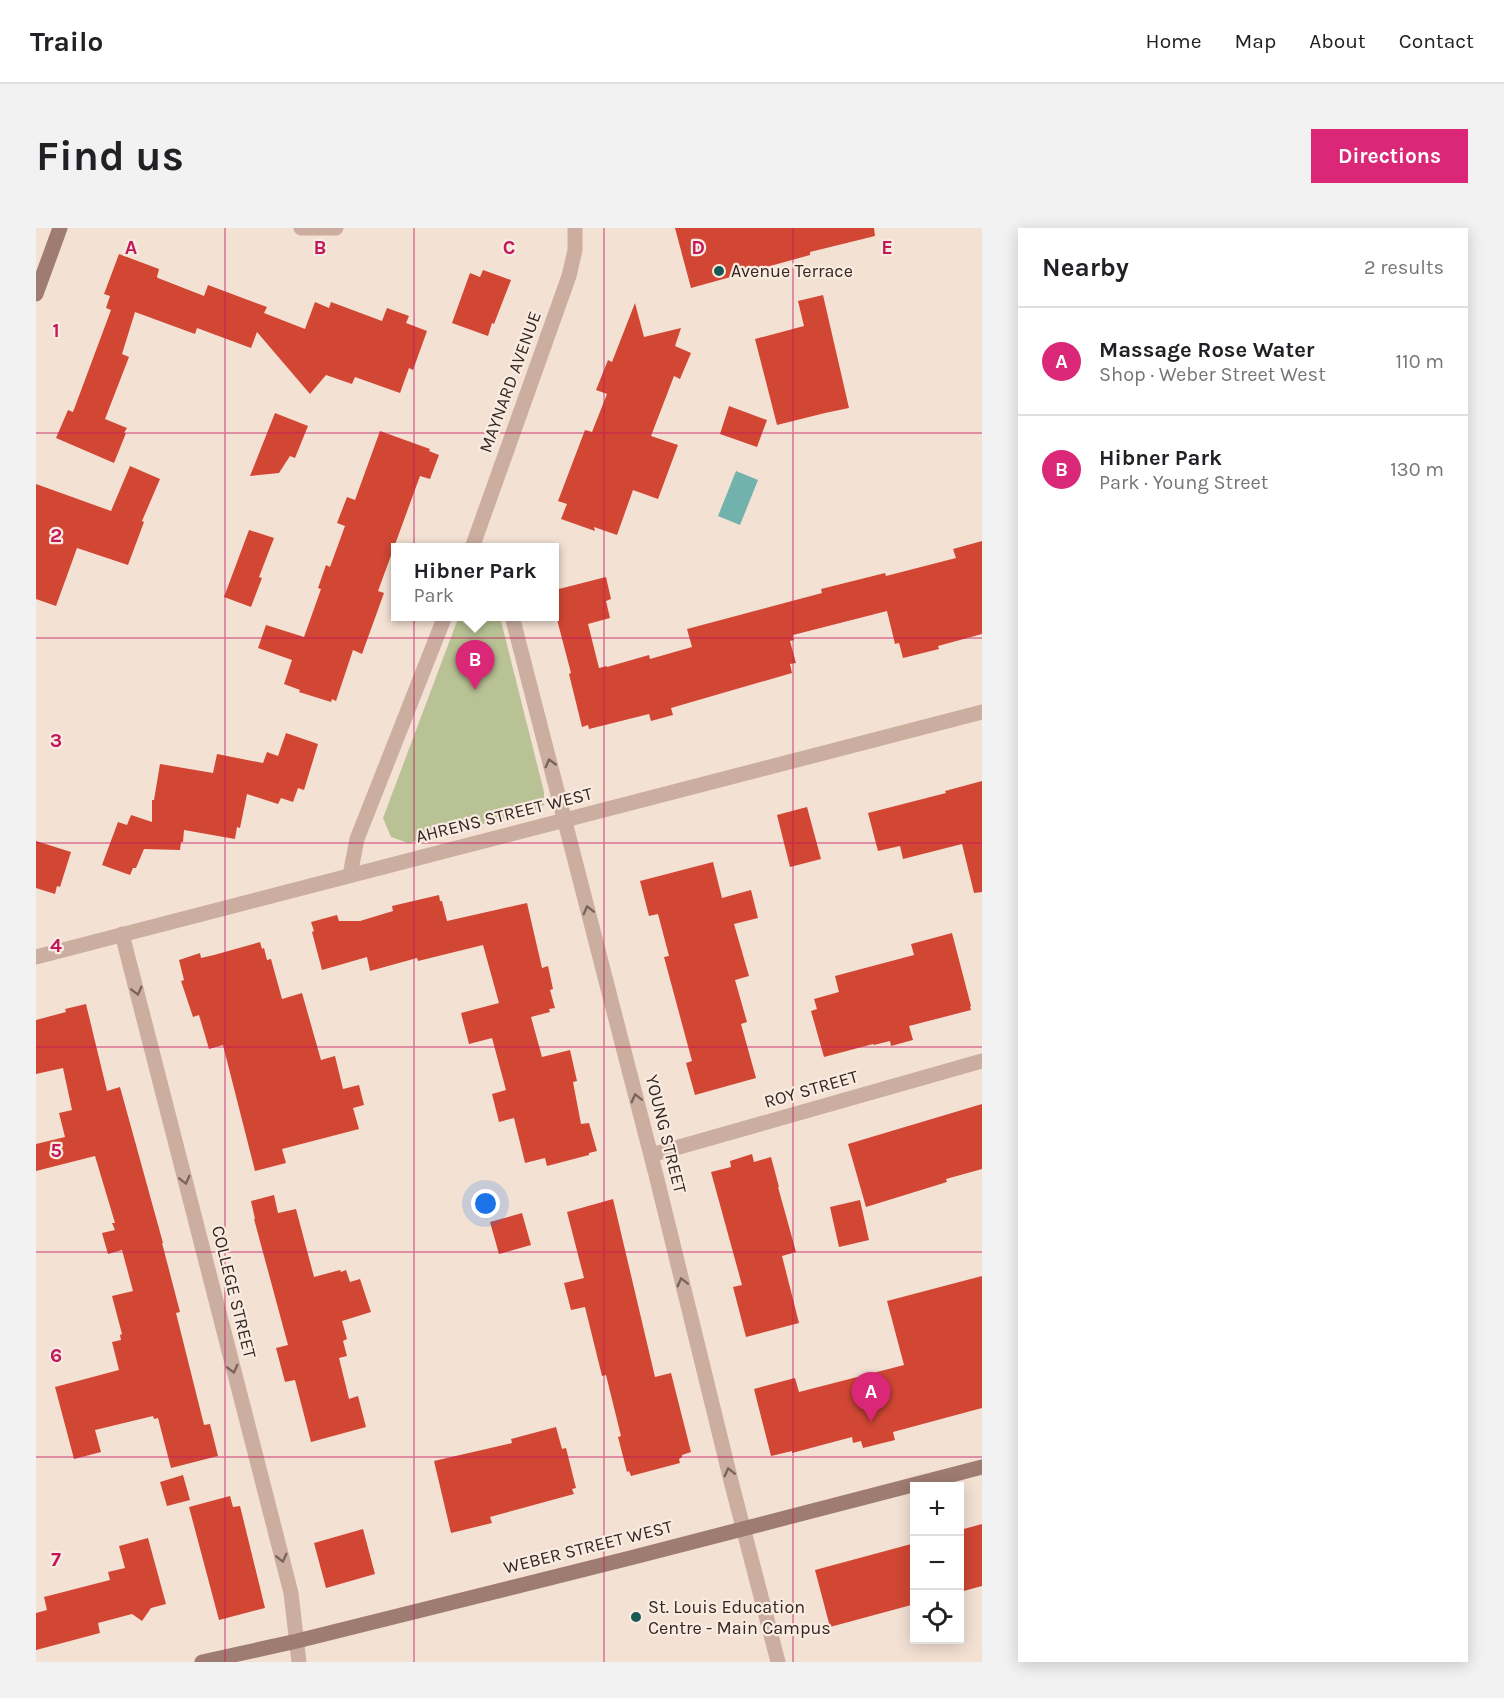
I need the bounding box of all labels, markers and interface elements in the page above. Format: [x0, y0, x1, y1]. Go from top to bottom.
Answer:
text: Trailo [30, 25, 103, 58]
text: Home [1146, 29, 1202, 53]
text: Map [1235, 29, 1276, 53]
text: About [1309, 29, 1366, 53]
text: Contact [1399, 29, 1474, 53]
button: Directions [1311, 129, 1468, 183]
text: Find us [36, 131, 184, 181]
text: A [125, 236, 138, 259]
text: B [314, 236, 326, 259]
text: C [503, 236, 515, 259]
text: D [691, 236, 705, 259]
text: E [881, 236, 893, 259]
text: Nearby [1042, 252, 1129, 283]
text: 2 results [1364, 256, 1444, 279]
place label: Avenue Terrace [731, 260, 853, 282]
marker: Avenue Terrace [712, 264, 726, 278]
street label: MAYNARD AVENUE [474, 308, 546, 456]
text: 1 [52, 319, 60, 342]
text: Massage Rose Water [1099, 337, 1314, 363]
text: A [1055, 350, 1068, 373]
text: 110 m [1395, 350, 1444, 373]
text: Shop · Weber Street West [1099, 363, 1326, 386]
text: Hibner Park [1099, 445, 1222, 471]
text: B [1055, 458, 1068, 481]
text: 130 m [1390, 458, 1444, 481]
text: Park · Young Street [1099, 471, 1268, 494]
text: 2 [50, 524, 62, 547]
popup [391, 543, 559, 621]
text: Hibner Park [413, 558, 537, 584]
text: Park [413, 584, 454, 607]
pin: B [456, 640, 494, 690]
text: 3 [50, 729, 62, 752]
one-way arrow [544, 759, 557, 769]
street label: AHRENS STREET WEST [413, 782, 595, 848]
one-way arrow [582, 905, 595, 915]
text: 4 [50, 934, 62, 957]
one-way arrow [129, 986, 142, 996]
street label: ROY STREET [762, 1065, 860, 1113]
street label: YOUNG STREET [641, 1072, 691, 1196]
one-way arrow [631, 1094, 644, 1104]
text: 5 [50, 1139, 62, 1162]
one-way arrow [178, 1175, 191, 1185]
your location [471, 1189, 500, 1218]
street label: COLLEGE STREET [207, 1223, 261, 1361]
one-way arrow [677, 1277, 690, 1287]
text: 6 [50, 1344, 62, 1367]
one-way arrow [226, 1364, 239, 1374]
pin: A [852, 1372, 890, 1422]
one-way arrow [723, 1467, 736, 1477]
map controls [910, 1482, 964, 1644]
button: + [910, 1482, 964, 1536]
street label: WEBER STREET WEST [501, 1515, 675, 1579]
button: − [910, 1536, 964, 1590]
text: 7 [51, 1548, 61, 1571]
one-way arrow [274, 1553, 287, 1563]
button: locate [910, 1590, 964, 1644]
place label: St. Louis Education Centre - Main Campus [648, 1596, 831, 1639]
marker: St. Louis Education Centre - Main Campus [629, 1610, 643, 1624]

